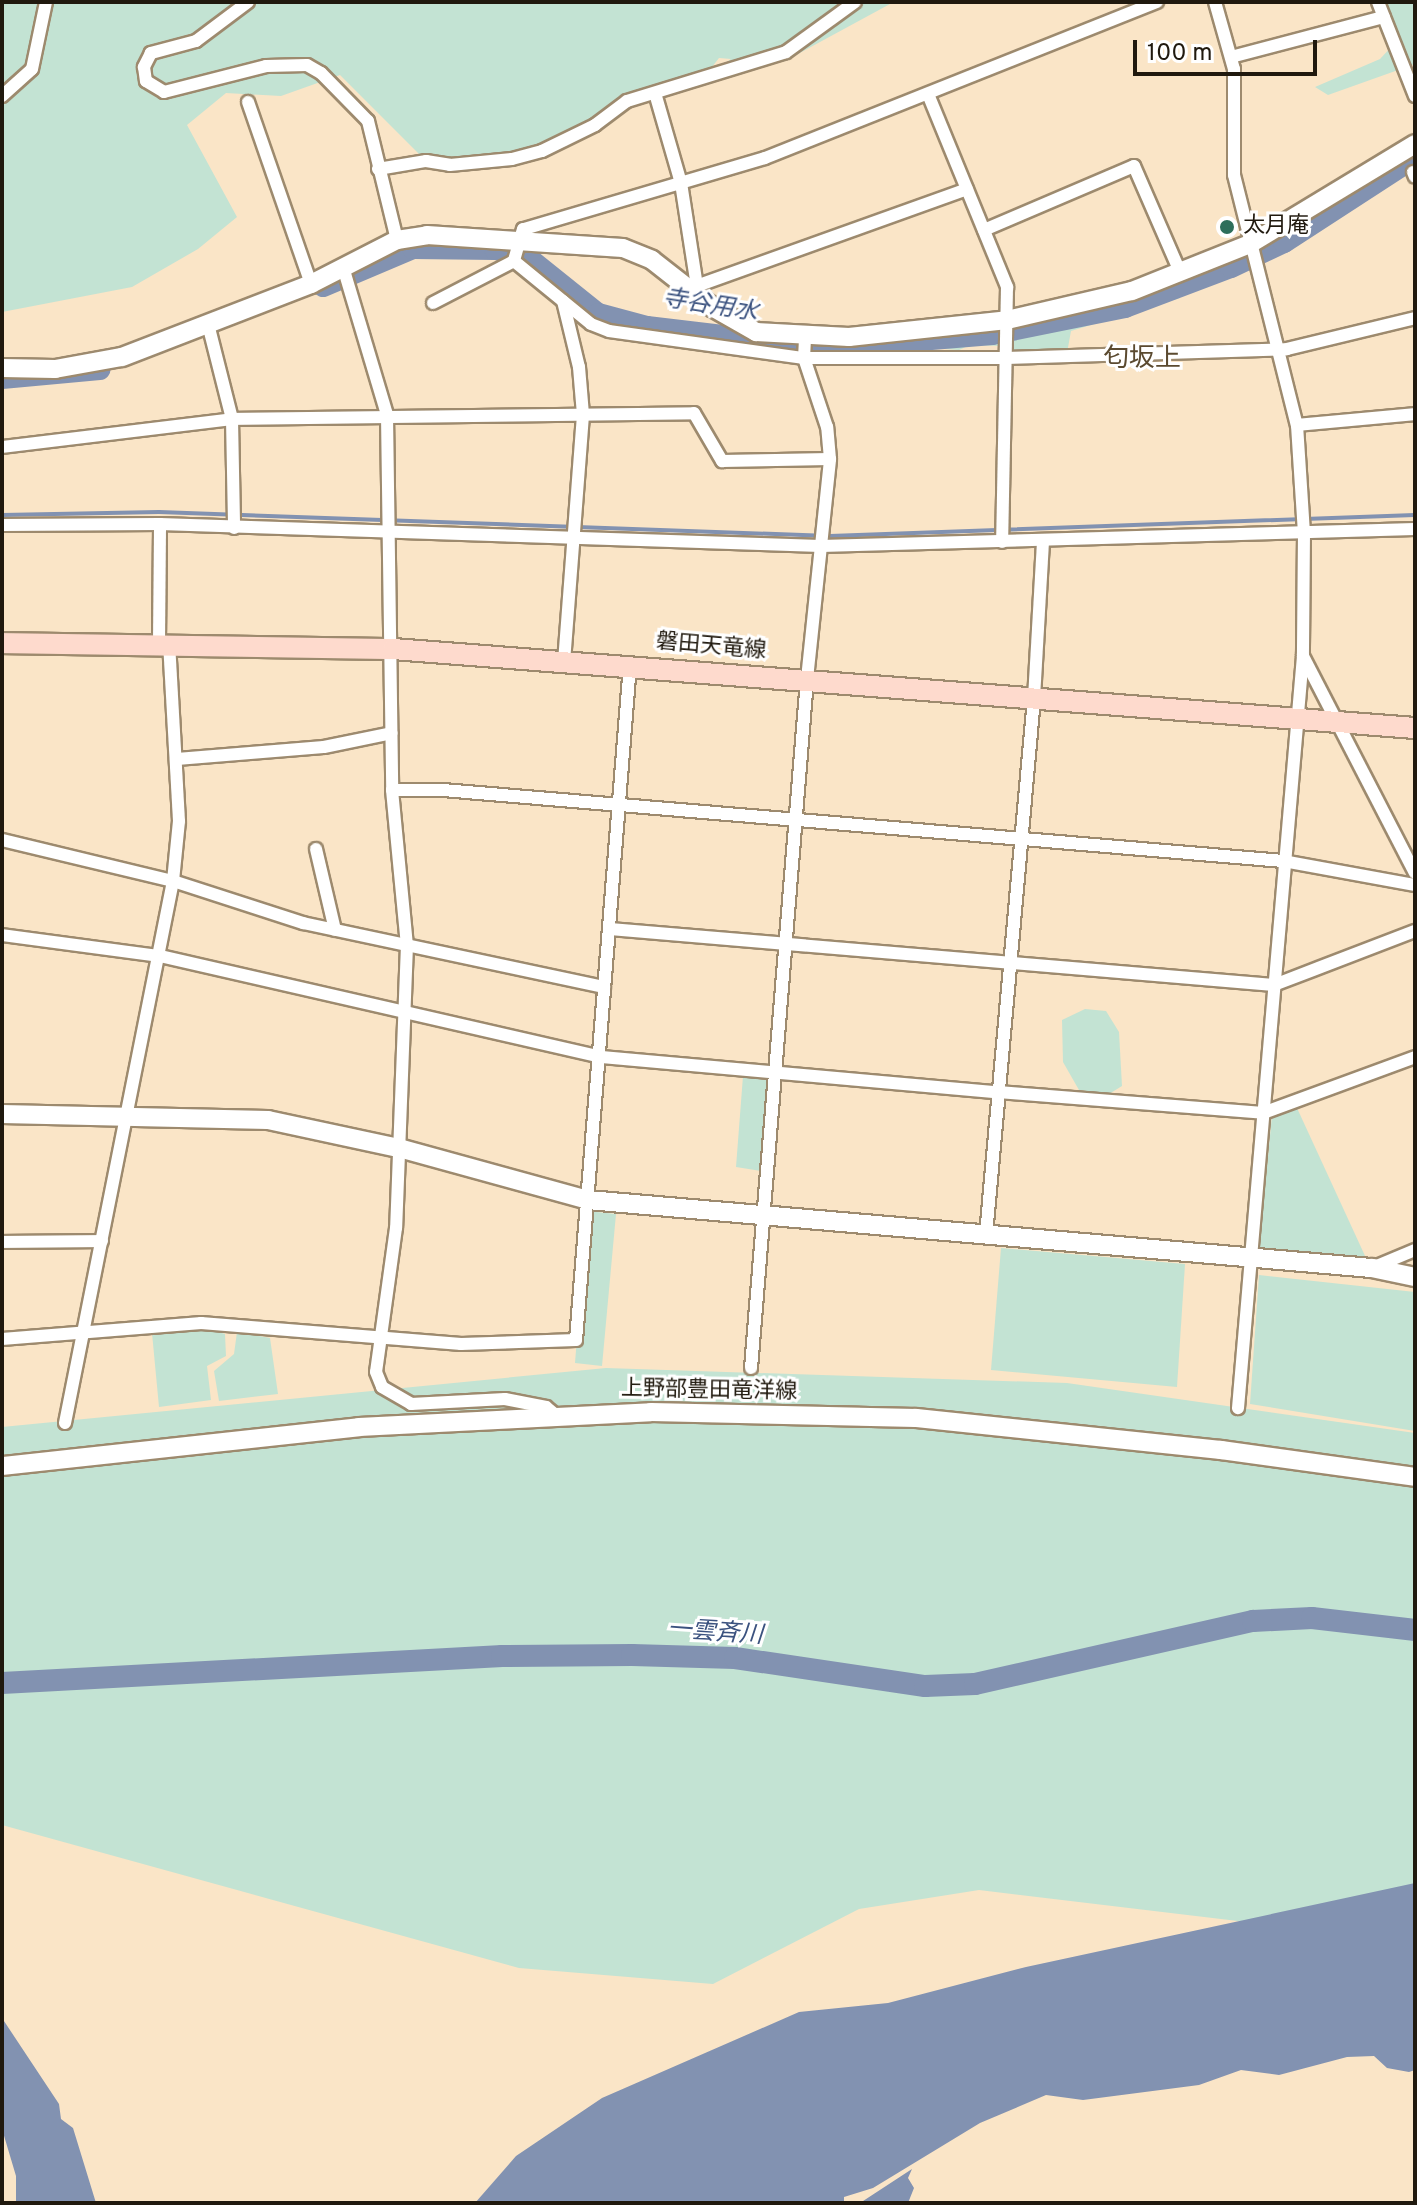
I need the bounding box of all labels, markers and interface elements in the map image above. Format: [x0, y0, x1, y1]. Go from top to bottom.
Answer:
scale bar [1137, 24, 1321, 74]
text: 100 m [1147, 39, 1213, 69]
place label: 太月庵 [1243, 214, 1309, 240]
marker: 太月庵 [1218, 218, 1236, 236]
water label: 寺谷用水 [660, 285, 760, 329]
district label: 匂坂上 [1103, 344, 1181, 376]
street label: 磐田天竜線 [655, 629, 767, 665]
street label: 上野部豊田竜洋線 [621, 1376, 797, 1406]
water label: 一雲斉川 [666, 1616, 764, 1652]

